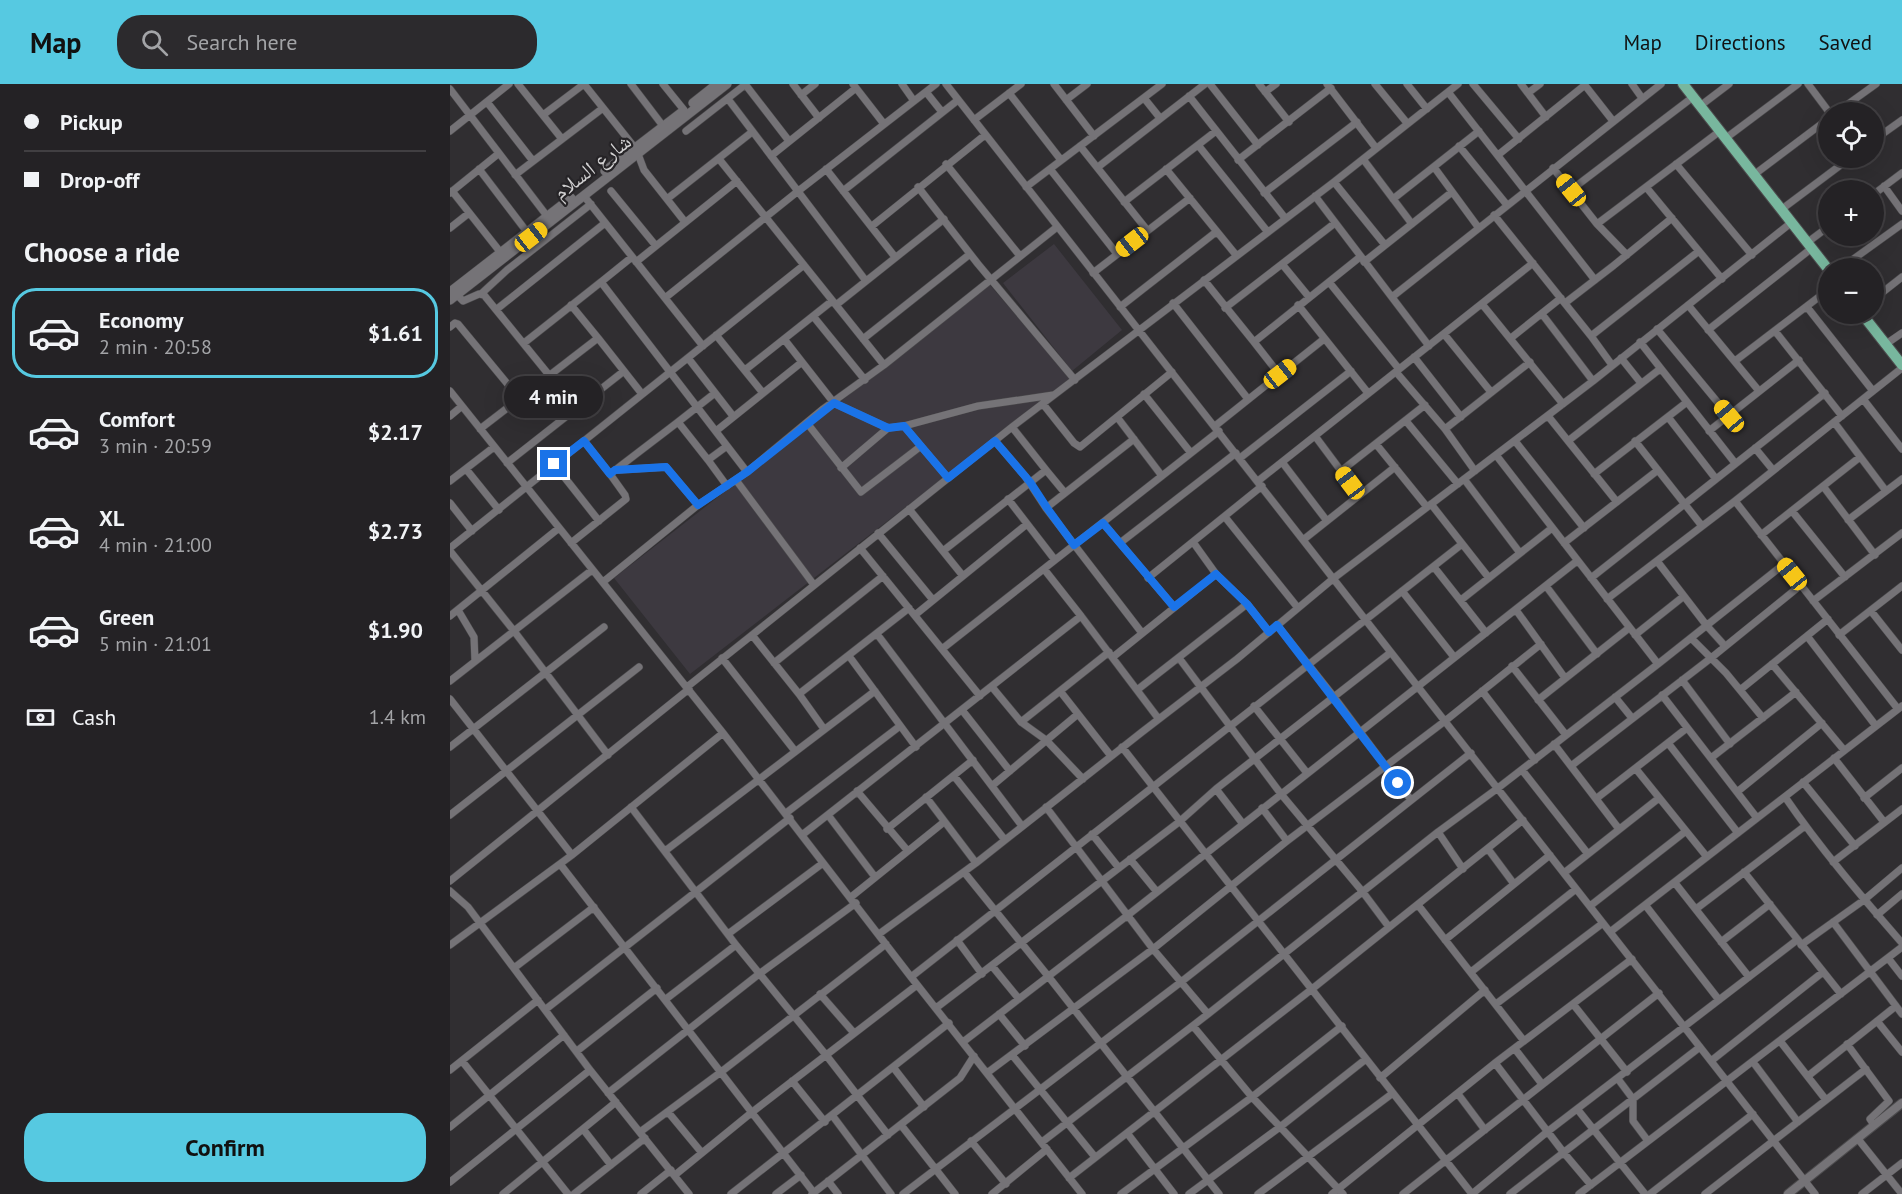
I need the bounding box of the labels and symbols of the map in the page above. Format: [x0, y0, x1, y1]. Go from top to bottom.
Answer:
street label: شارع السلام [547, 128, 637, 206]
car [1553, 170, 1589, 210]
car [511, 219, 551, 255]
car [1112, 224, 1152, 260]
car [1260, 356, 1300, 392]
callout: 4 min [504, 377, 604, 419]
car [1711, 396, 1747, 436]
route end [540, 450, 567, 477]
car [1332, 463, 1368, 503]
car [1774, 554, 1810, 594]
route start [1384, 769, 1411, 796]

